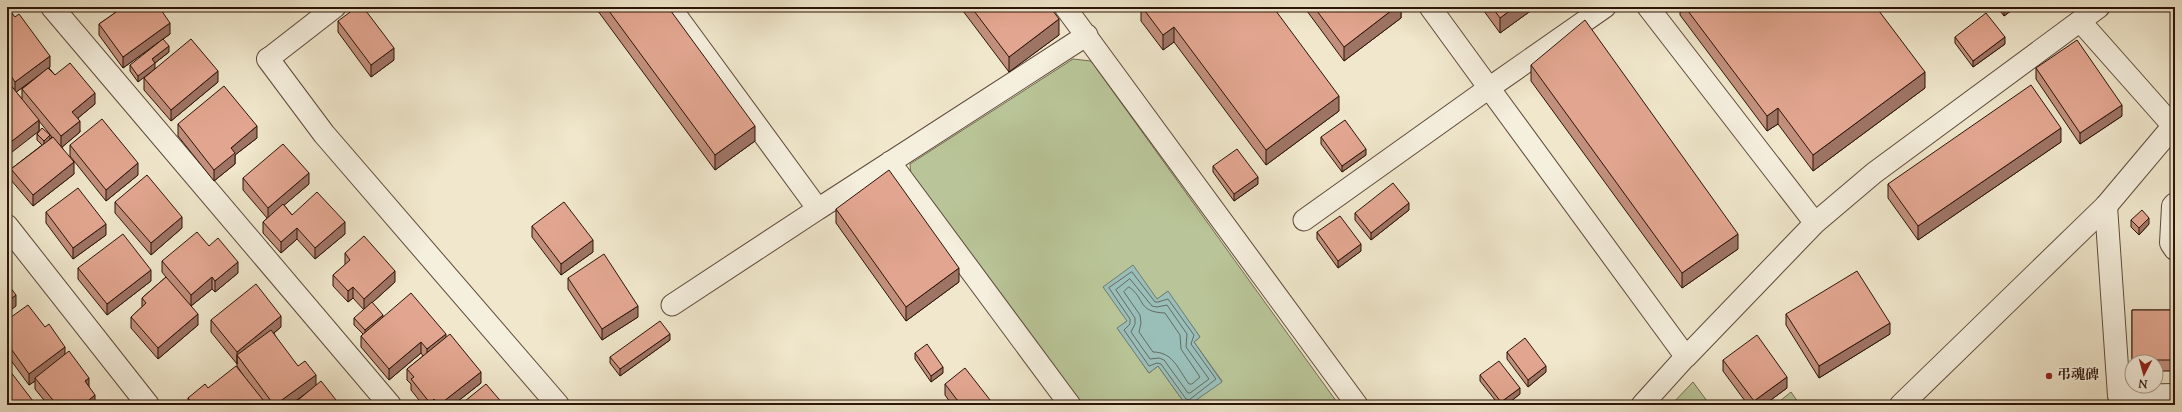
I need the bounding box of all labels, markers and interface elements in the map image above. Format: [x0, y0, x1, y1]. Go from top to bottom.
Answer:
north arrow [2124, 354, 2164, 394]
place label: 弔魂碑 [2057, 366, 2099, 386]
marker: 弔魂碑 [2044, 371, 2054, 381]
text: N [2138, 375, 2149, 391]

